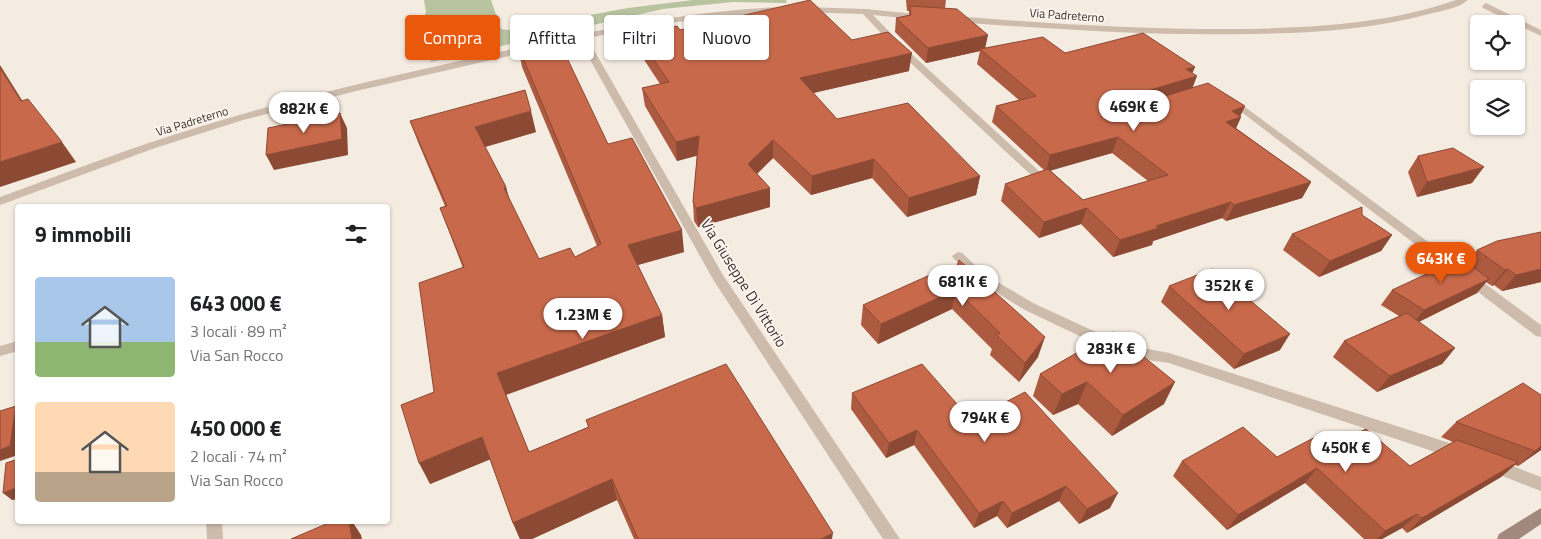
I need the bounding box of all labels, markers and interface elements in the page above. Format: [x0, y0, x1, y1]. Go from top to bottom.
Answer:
street label: Via Padreterno [1029, 3, 1105, 27]
chip: Compra [405, 15, 500, 60]
chip: Affitta [510, 15, 594, 60]
chip: Filtri [604, 15, 674, 60]
chip: Nuovo [684, 15, 769, 60]
map controls [1470, 15, 1525, 135]
button: locate [1470, 15, 1525, 70]
button: layers [1470, 80, 1525, 135]
pin: 469K € [1093, 90, 1175, 132]
pin: 882K € [263, 92, 345, 134]
text: 469K € [1110, 94, 1158, 118]
text: 882K € [280, 96, 328, 120]
street label: Via Padreterno [153, 101, 231, 141]
street label: Via Giuseppe Di Vittorio [695, 214, 793, 352]
text: 9 immobili [35, 218, 131, 250]
icon: filters [342, 220, 370, 248]
pin: 643K € [1400, 242, 1482, 284]
text: 643K € [1417, 246, 1465, 270]
pin: 681K € [922, 264, 1004, 307]
pin: 352K € [1188, 268, 1270, 311]
text: 681K € [939, 269, 987, 293]
text: 352K € [1205, 273, 1253, 297]
text: 643 000 € [190, 287, 282, 319]
icon: home [75, 297, 135, 357]
pin: 1.23M € [537, 298, 629, 340]
text: 1.23M € [554, 302, 612, 326]
text: 3 locali · 89 m² [190, 319, 287, 343]
pin: 283K € [1070, 332, 1152, 374]
text: 283K € [1087, 336, 1135, 360]
text: Via San Rocco [190, 343, 284, 367]
pin: 794K € [944, 400, 1026, 443]
text: 794K € [961, 405, 1009, 429]
text: 450 000 € [190, 412, 282, 444]
icon: home [75, 422, 135, 482]
pin: 450K € [1305, 430, 1387, 473]
text: 450K € [1322, 435, 1370, 459]
text: 2 locali · 74 m² [190, 444, 287, 468]
text: Via San Rocco [190, 468, 284, 492]

